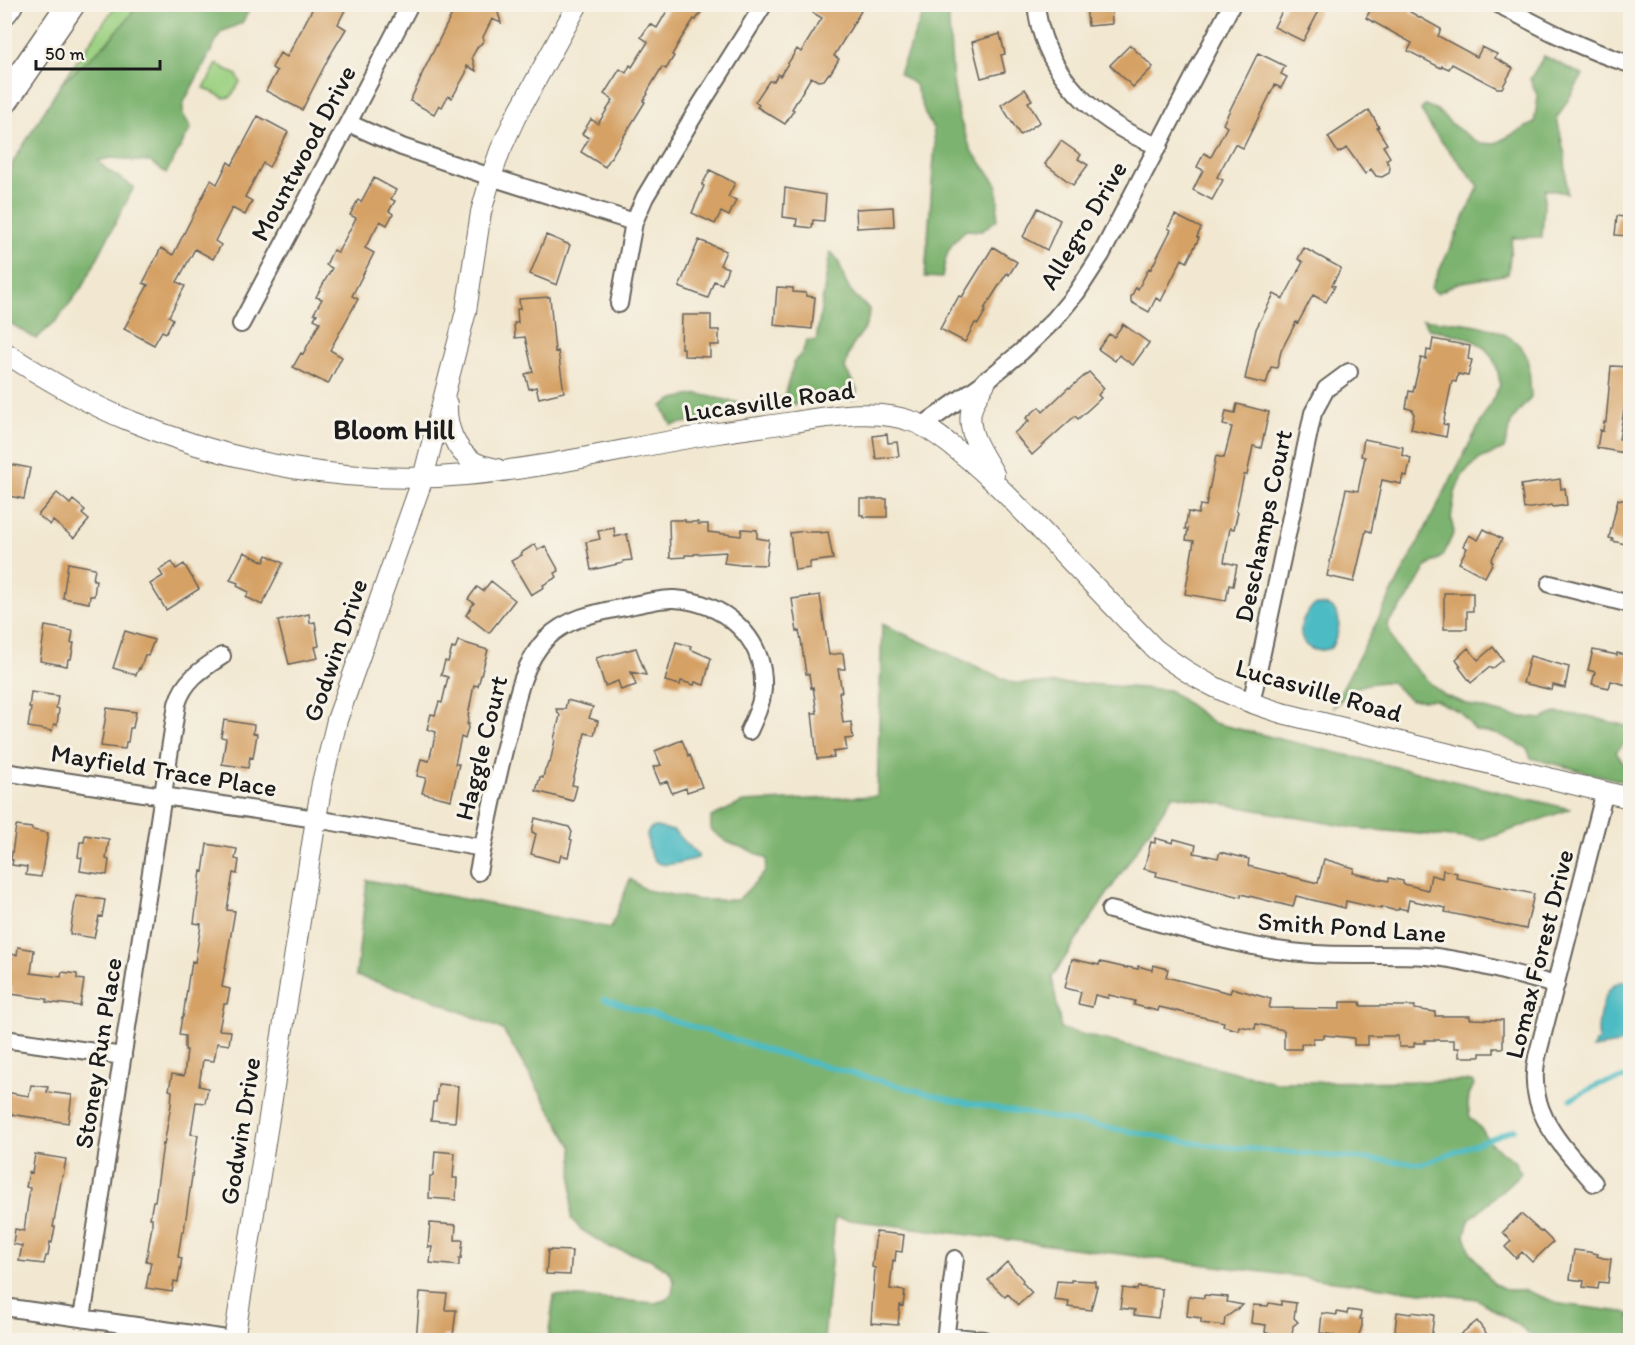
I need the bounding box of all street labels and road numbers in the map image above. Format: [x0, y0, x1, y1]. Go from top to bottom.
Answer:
street label: Mountwood Drive [243, 59, 363, 247]
street label: Allegro Drive [1032, 155, 1134, 295]
street label: Lucasville Road [682, 373, 856, 429]
street label: Deschamps Court [1227, 426, 1299, 625]
street label: Godwin Drive [296, 574, 374, 726]
street label: Lucasville Road [1232, 651, 1406, 729]
street label: Haggle Court [448, 672, 514, 824]
street label: Mayfield Trace Place [49, 736, 279, 804]
street label: Lomax Forest Drive [1498, 846, 1580, 1062]
street label: Smith Pond Lane [1257, 904, 1447, 950]
street label: Stoney Run Place [67, 955, 129, 1151]
street label: Godwin Drive [213, 1055, 267, 1207]

